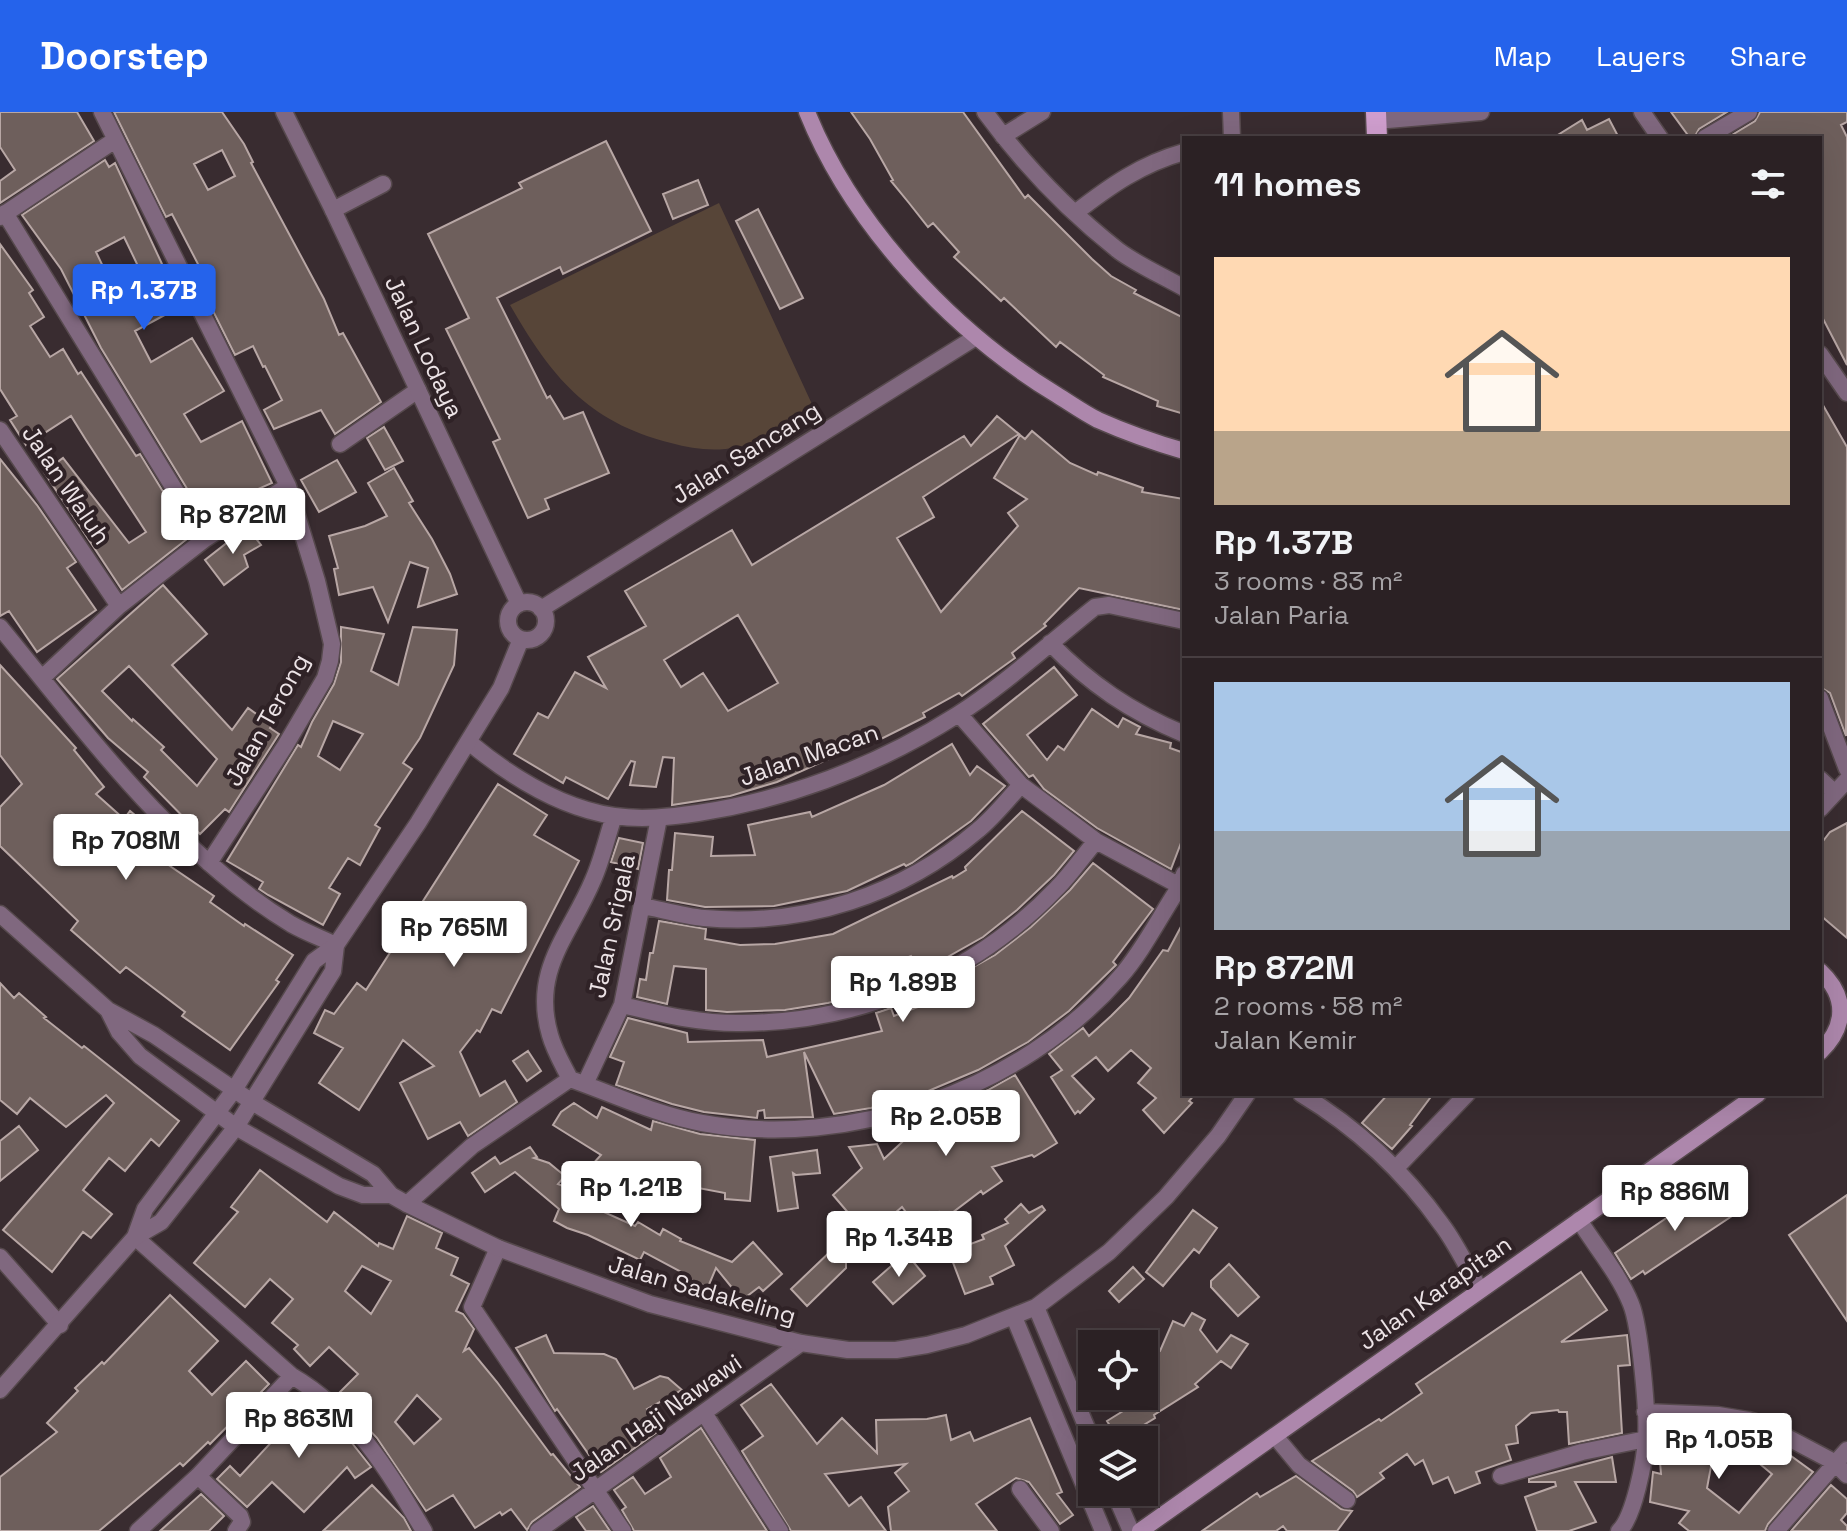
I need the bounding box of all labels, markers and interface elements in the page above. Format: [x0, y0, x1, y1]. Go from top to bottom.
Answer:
text: Doorstep [40, 32, 209, 80]
text: Map [1494, 38, 1552, 74]
text: Layers [1596, 38, 1686, 74]
text: Share [1730, 38, 1807, 74]
icon: filters [1746, 162, 1790, 206]
text: 11 homes [1214, 163, 1362, 206]
pin: Rp 1.37B [61, 264, 227, 332]
street label: Jalan Lodaya [378, 271, 471, 423]
text: Rp 1.37B [91, 273, 197, 307]
icon: home [1430, 309, 1574, 453]
street label: Jalan Sancang [666, 395, 826, 511]
street label: Jalan Waluh [15, 419, 118, 550]
pin: Rp 872M [159, 488, 307, 556]
text: Rp 872M [179, 497, 287, 531]
text: Rp 1.37B [1214, 521, 1353, 564]
text: 3 rooms · 83 m² [1214, 564, 1403, 598]
text: Jalan Paria [1214, 598, 1349, 632]
street label: Jalan Terong [217, 648, 316, 792]
street label: Jalan Macan [735, 716, 882, 793]
icon: home [1430, 734, 1574, 878]
pin: Rp 708M [52, 814, 200, 882]
text: Rp 708M [71, 823, 181, 857]
street label: Jalan Srigala [581, 851, 642, 1001]
pin: Rp 765M [380, 901, 528, 969]
text: Rp 765M [400, 910, 508, 944]
text: Rp 872M [1214, 946, 1355, 989]
pin: Rp 1.89B [820, 956, 986, 1024]
text: Rp 1.89B [849, 965, 957, 999]
text: 2 rooms · 58 m² [1214, 989, 1402, 1023]
text: Jalan Kemir [1214, 1023, 1357, 1057]
pin: Rp 2.05B [863, 1090, 1029, 1158]
text: Rp 2.05B [890, 1099, 1002, 1133]
pin: Rp 1.21B [548, 1161, 714, 1229]
pin: Rp 886M [1601, 1165, 1749, 1233]
text: Rp 1.21B [579, 1170, 683, 1204]
text: Rp 886M [1620, 1174, 1730, 1208]
pin: Rp 1.34B [816, 1211, 982, 1279]
text: Rp 1.34B [845, 1220, 953, 1254]
street label: Jalan Karapitan [1352, 1228, 1517, 1357]
street label: Jalan Sadakeling [605, 1248, 800, 1331]
map controls [1078, 1330, 1158, 1506]
button: locate [1078, 1330, 1158, 1410]
street label: Jalan Haji Nawawi [564, 1347, 748, 1488]
pin: Rp 863M [225, 1392, 373, 1460]
text: Rp 863M [244, 1401, 354, 1435]
pin: Rp 1.05B [1636, 1413, 1802, 1481]
text: Rp 1.05B [1665, 1422, 1773, 1456]
button: layers [1078, 1426, 1158, 1506]

